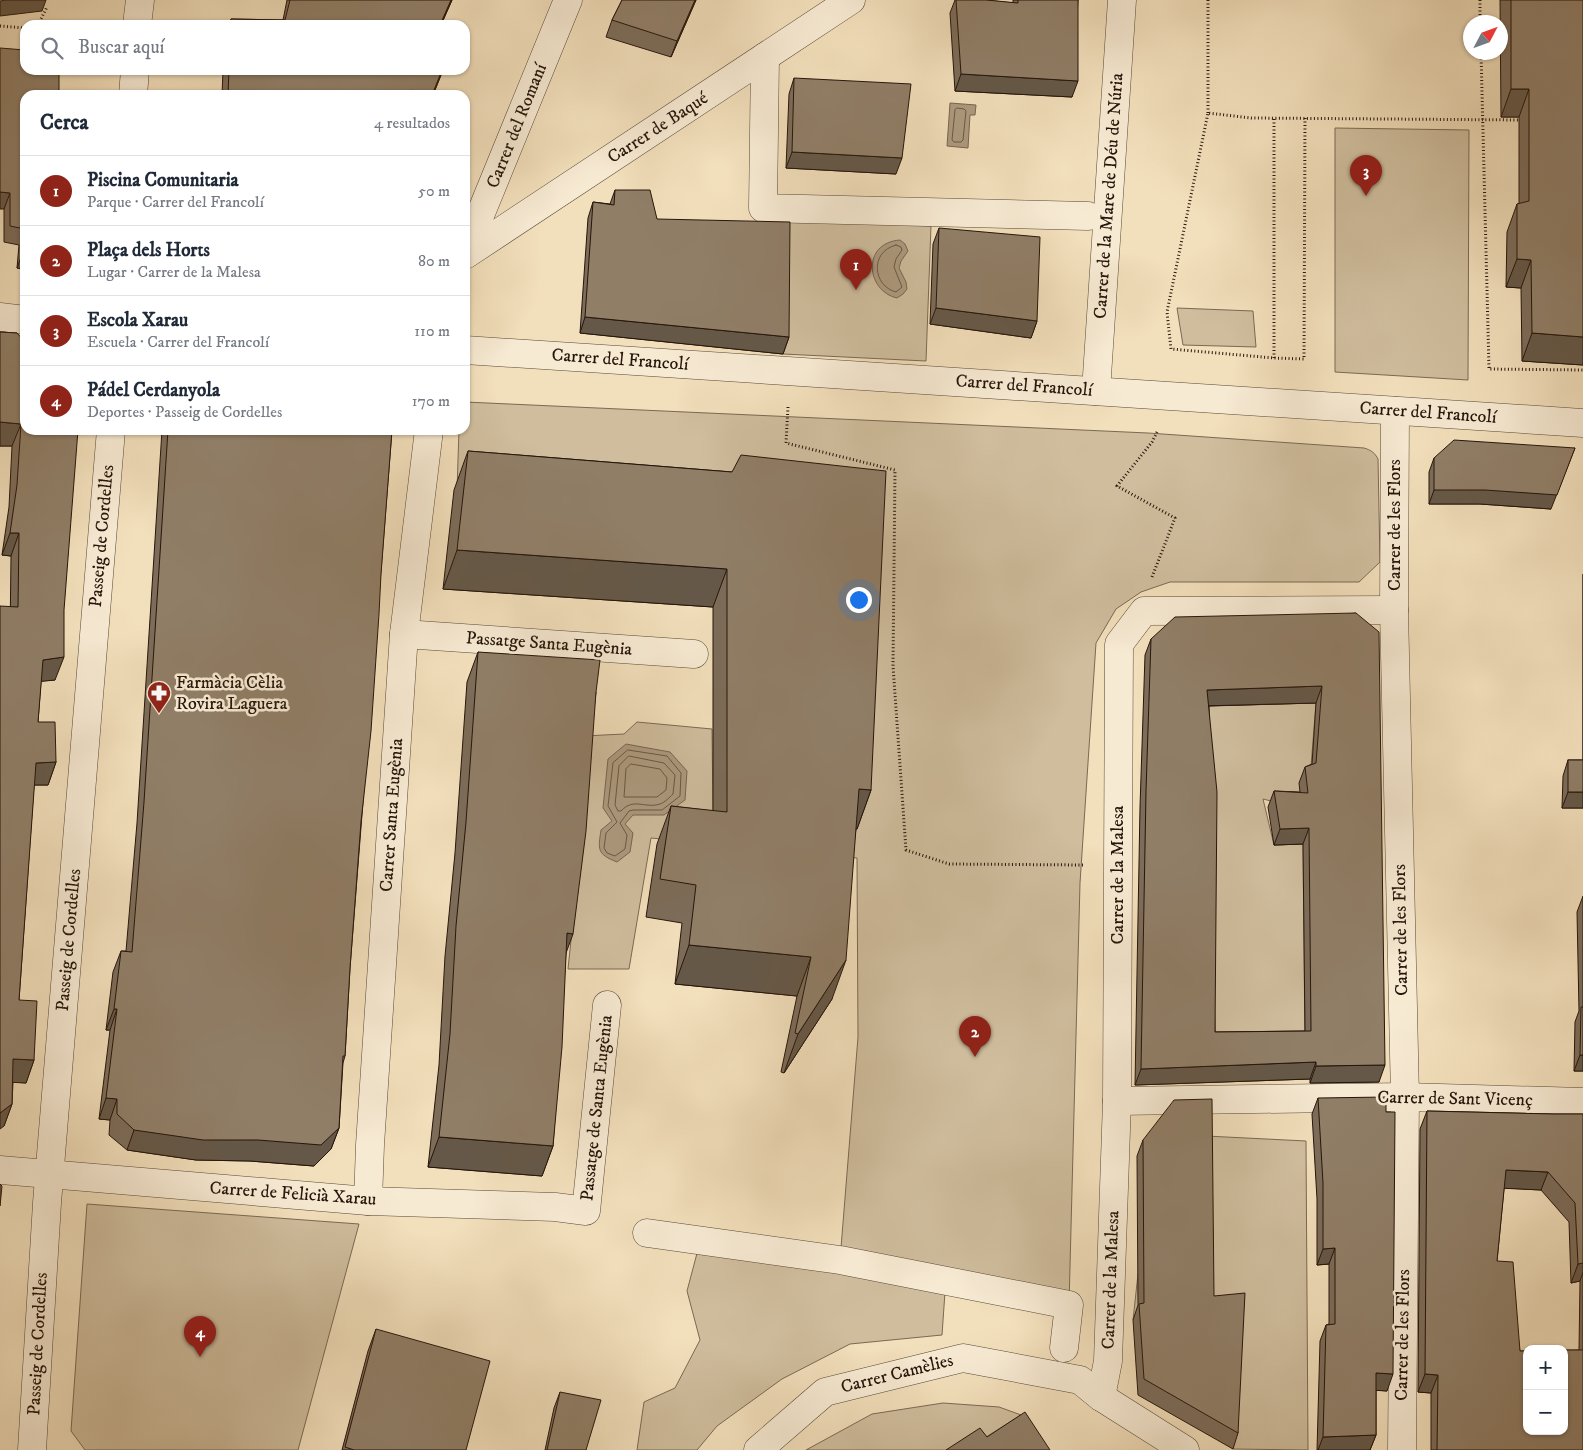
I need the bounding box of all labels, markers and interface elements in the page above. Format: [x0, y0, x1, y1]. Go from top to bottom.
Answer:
north arrow [1463, 15, 1508, 60]
search box [20, 20, 470, 75]
icon: search [38, 34, 66, 62]
text: Buscar aquí [78, 36, 164, 59]
street label: Carrer del Romaní [482, 59, 553, 192]
street label: Carrer de la Mare de Déu de Núria [1089, 72, 1129, 320]
street label: Carrer de Baqué [604, 87, 713, 169]
text: Cerca [40, 110, 88, 136]
text: 4 resultados [374, 113, 450, 133]
pin: 3 [1350, 155, 1382, 196]
text: Piscina Comunitaria [87, 169, 239, 192]
text: 1 [53, 181, 59, 201]
text: 50 m [418, 181, 450, 201]
text: Parque · Carrer del Francolí [87, 192, 264, 212]
text: Plaça dels Horts [87, 239, 210, 262]
pin: 1 [840, 249, 872, 290]
text: 2 [52, 251, 60, 271]
text: 80 m [418, 251, 450, 271]
text: Lugar · Carrer de la Malesa [87, 262, 261, 282]
text: Escola Xarau [87, 309, 188, 332]
text: 3 [53, 321, 59, 341]
text: 110 m [414, 321, 450, 341]
text: Escuela · Carrer del Francolí [87, 332, 269, 352]
street label: Carrer del Francolí [551, 344, 690, 376]
street label: Carrer del Francolí [955, 370, 1094, 402]
text: Pádel Cerdanyola [87, 379, 220, 402]
text: 4 [51, 391, 61, 411]
text: 170 m [412, 391, 450, 411]
street label: Carrer del Francolí [1359, 397, 1498, 429]
text: Deportes · Passeig de Cordelles [87, 402, 282, 422]
street label: Carrer de les Flors [1384, 459, 1406, 591]
street label: Passeig de Cordelles [85, 464, 119, 608]
your location [846, 587, 872, 613]
street label: Passatge Santa Eugènia [465, 627, 633, 661]
place label: Farmàcia Cèlia Rovira Laguera [176, 672, 288, 715]
pharmacy icon: Farmàcia Cèlia Rovira Laguera [146, 680, 172, 714]
street label: Carrer Santa Eugènia [376, 737, 408, 893]
street label: Carrer de la Malesa [1107, 805, 1129, 944]
street label: Carrer de les Flors [1389, 864, 1413, 996]
street label: Passeig de Cordelles [52, 868, 86, 1012]
street label: Passatge de Santa Eugènia [576, 1014, 618, 1202]
pin: 2 [959, 1016, 991, 1057]
street label: Carrer de Sant Vicenç [1377, 1087, 1533, 1111]
street label: Carrer de Felicià Xarau [209, 1177, 377, 1211]
street label: Carrer de la Malesa [1098, 1210, 1124, 1350]
street label: Carrer de les Flors [1391, 1269, 1415, 1401]
street label: Passeig de Cordelles [23, 1272, 53, 1416]
pin: 4 [184, 1316, 216, 1357]
map controls [1523, 1345, 1568, 1435]
button: + [1523, 1345, 1568, 1390]
street label: Carrer Camèlies [839, 1349, 955, 1399]
button: − [1523, 1390, 1568, 1435]

